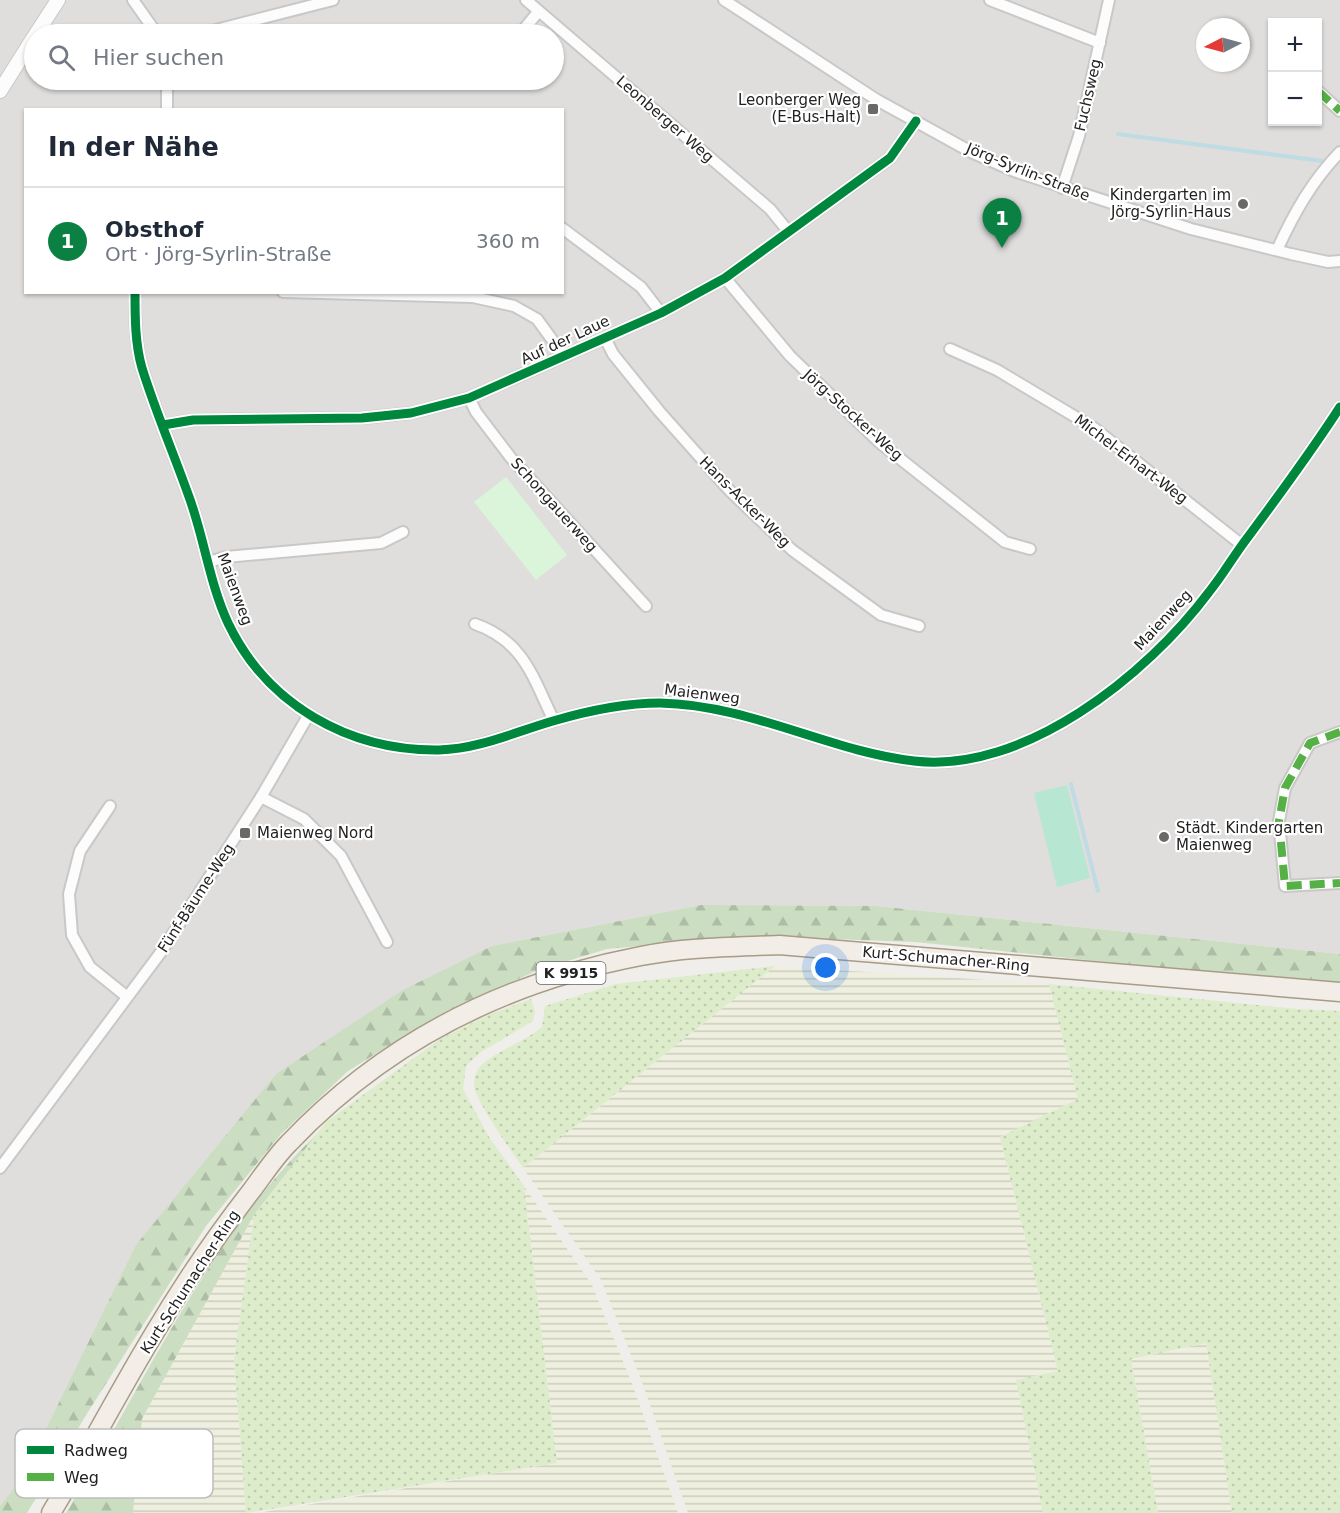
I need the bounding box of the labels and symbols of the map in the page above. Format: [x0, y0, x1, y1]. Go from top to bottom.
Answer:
north arrow [1196, 18, 1250, 72]
street label: Fuchsweg [1071, 57, 1105, 133]
street label: Leonberger Weg [613, 72, 717, 166]
place label: Leonberger Weg (E-Bus-Halt) [738, 91, 861, 126]
marker: Leonberger Weg (E-Bus-Halt) [866, 102, 880, 116]
street label: Jörg-Syrlin-Straße [963, 139, 1092, 205]
place label: Kindergarten im Jörg-Syrlin-Haus [1110, 186, 1231, 221]
marker: Kindergarten im Jörg-Syrlin-Haus [1236, 197, 1250, 211]
pin: 1 [982, 198, 1022, 248]
street label: Auf der Laue [518, 312, 612, 368]
street label: Jörg-Stocker-Weg [799, 365, 906, 464]
street label: Michel-Erhart-Weg [1071, 410, 1191, 508]
street label: Hans-Acker-Weg [696, 453, 794, 551]
street label: Schongauerweg [507, 454, 601, 556]
street label: Maienweg [214, 550, 256, 628]
street label: Maienweg [1130, 586, 1196, 654]
street label: Maienweg [663, 680, 741, 708]
place label: Städt. Kindergarten Maienweg [1176, 819, 1323, 854]
place label: Maienweg Nord [257, 824, 374, 842]
marker: Maienweg Nord [238, 826, 252, 840]
marker: Städt. Kindergarten Maienweg [1157, 830, 1171, 844]
street label: Fünf-Bäume-Weg [154, 840, 238, 956]
street label: Kurt-Schumacher-Ring [862, 943, 1030, 975]
your location [811, 953, 840, 982]
road number: K 9915 [536, 962, 606, 984]
street label: Kurt-Schumacher-Ring [137, 1207, 243, 1357]
legend [15, 1429, 213, 1498]
text: Radweg [64, 1441, 128, 1460]
text: Weg [64, 1468, 99, 1487]

